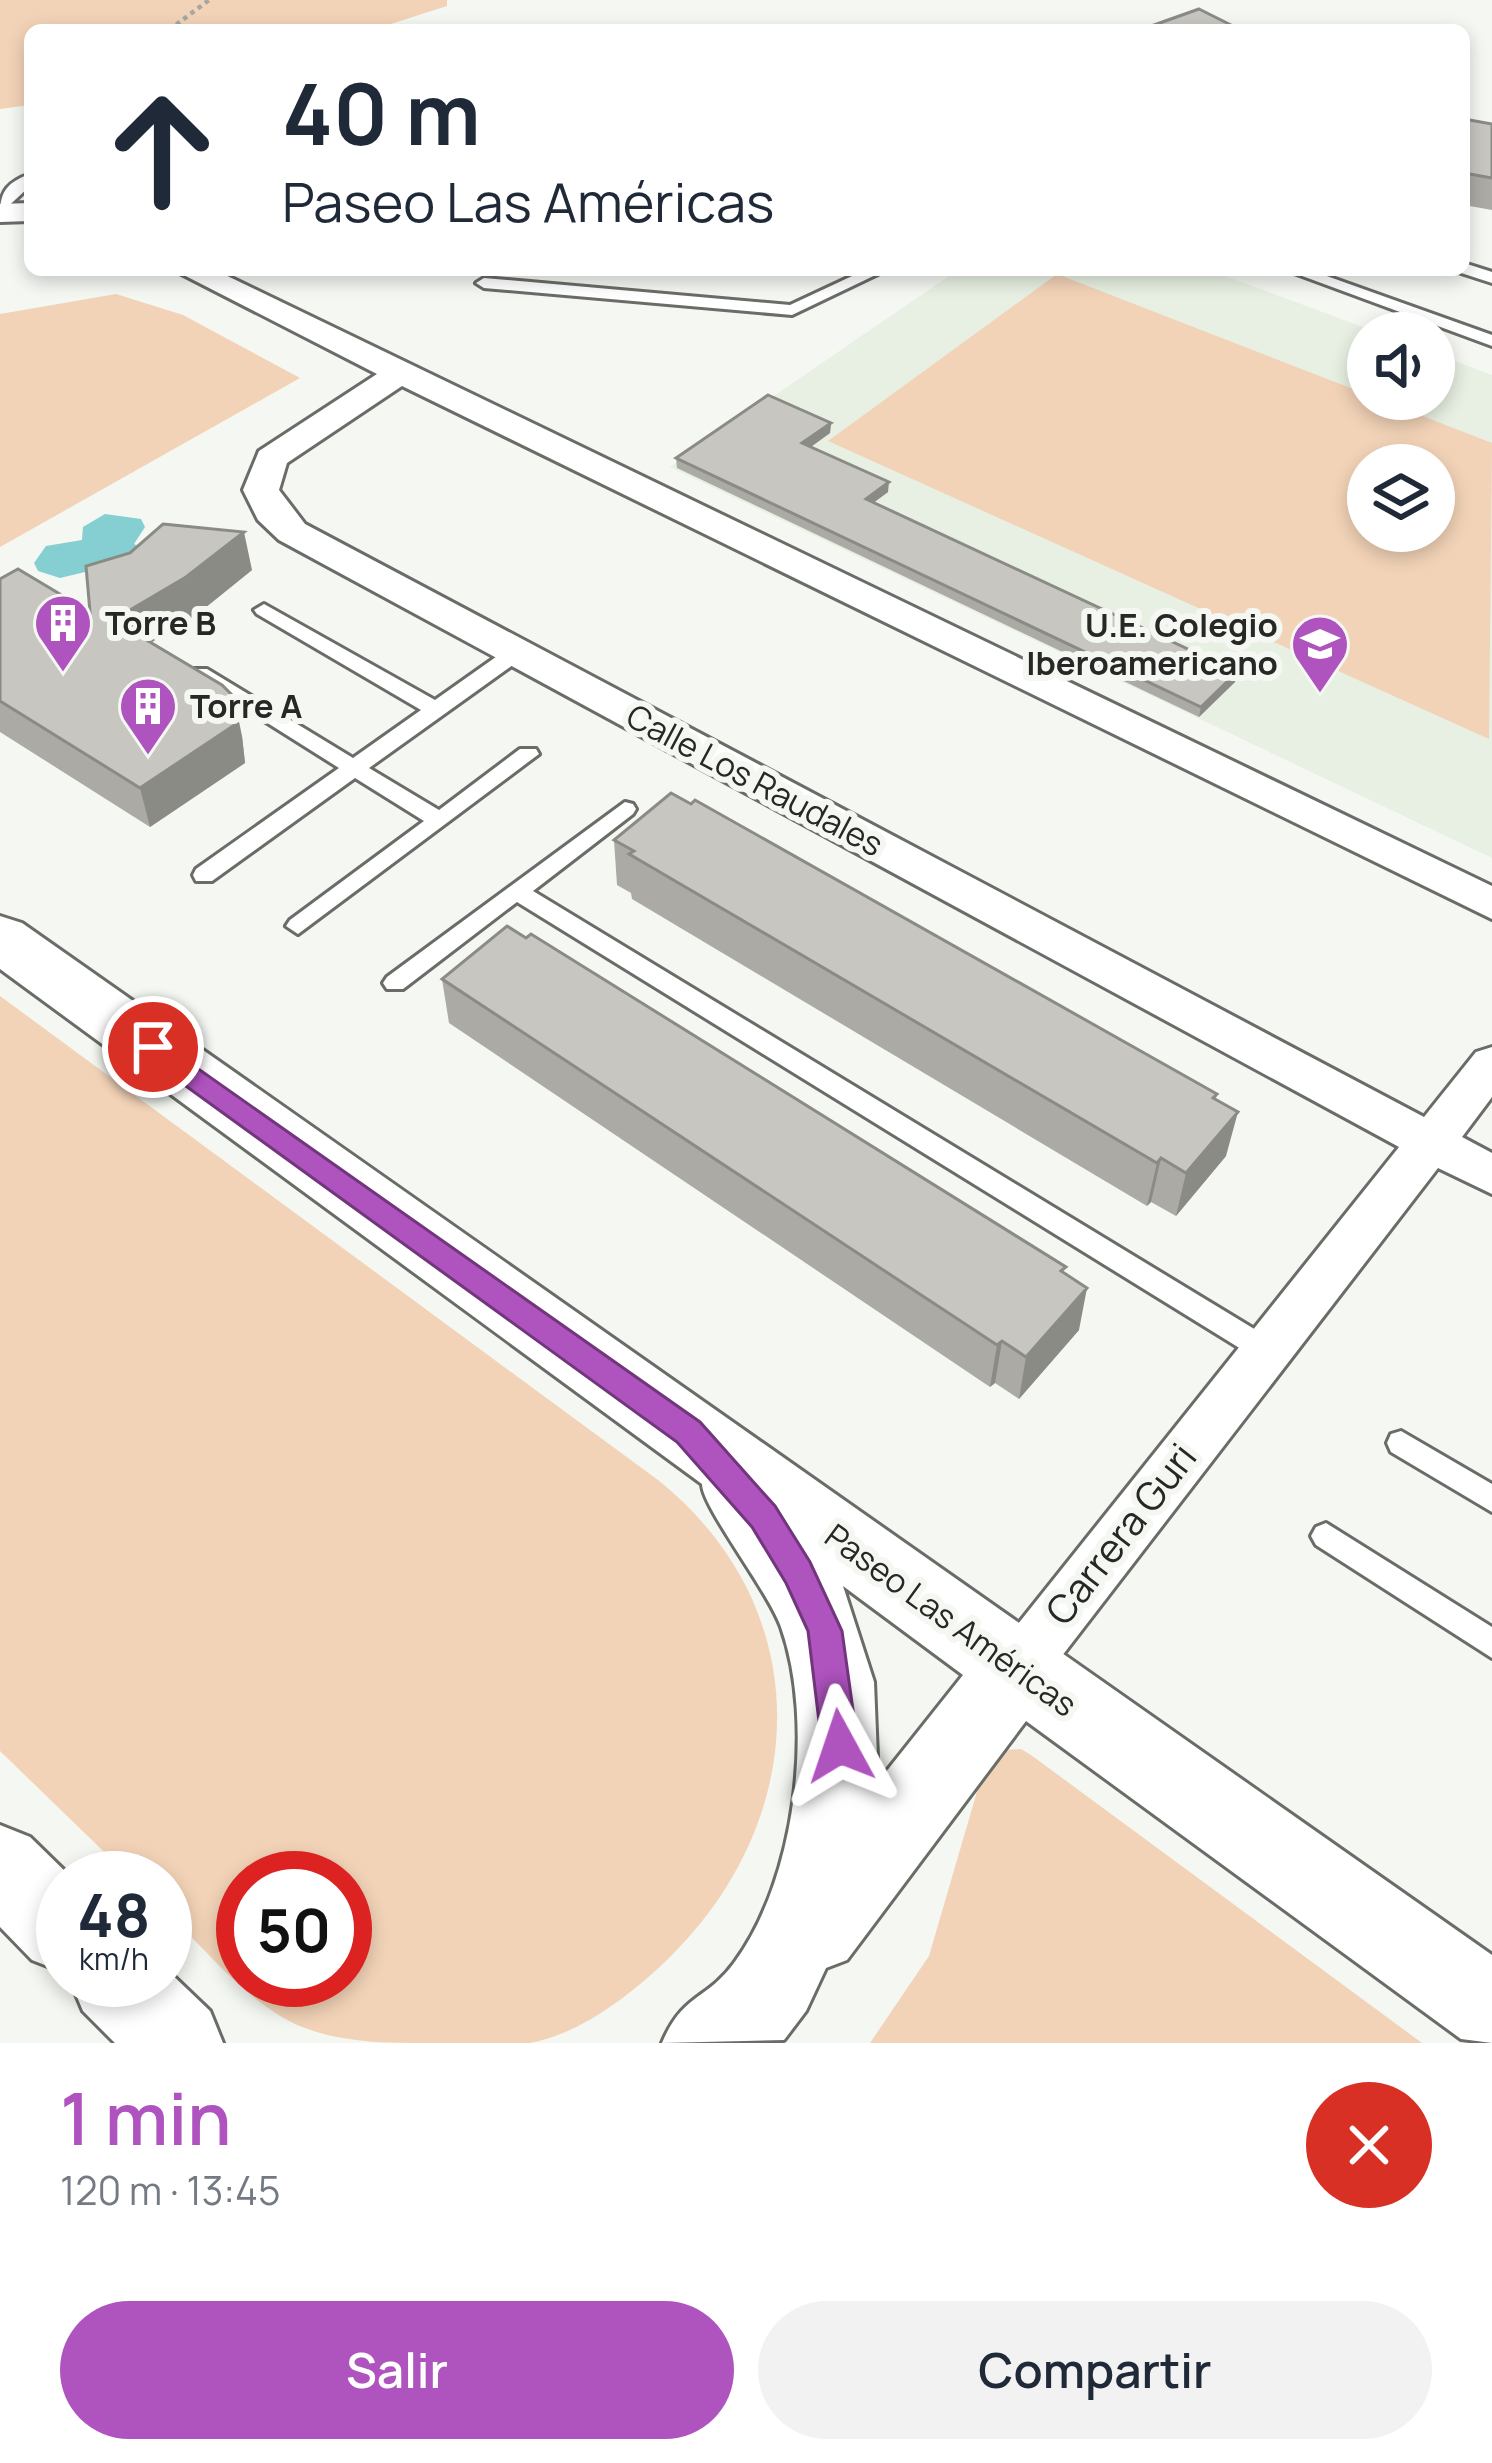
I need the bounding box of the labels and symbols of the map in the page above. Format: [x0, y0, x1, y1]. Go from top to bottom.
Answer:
building icon: Torre B [32, 592, 94, 674]
place label: Torre B [105, 600, 216, 645]
place label: U.E. Colegio Iberoamericano [1026, 602, 1278, 685]
school or university icon: U.E. Colegio Iberoamericano [1289, 613, 1351, 695]
building icon: Torre A [117, 675, 179, 757]
place label: Torre A [190, 683, 302, 728]
street label: Calle Los Raudales [619, 693, 891, 866]
pin [102, 996, 204, 1098]
street label: Carrera Guri [1032, 1431, 1208, 1635]
street label: Paseo Las Américas [816, 1513, 1086, 1726]
position arrow [777, 1683, 903, 1809]
speed limit sign: 50 [216, 1851, 372, 2007]

